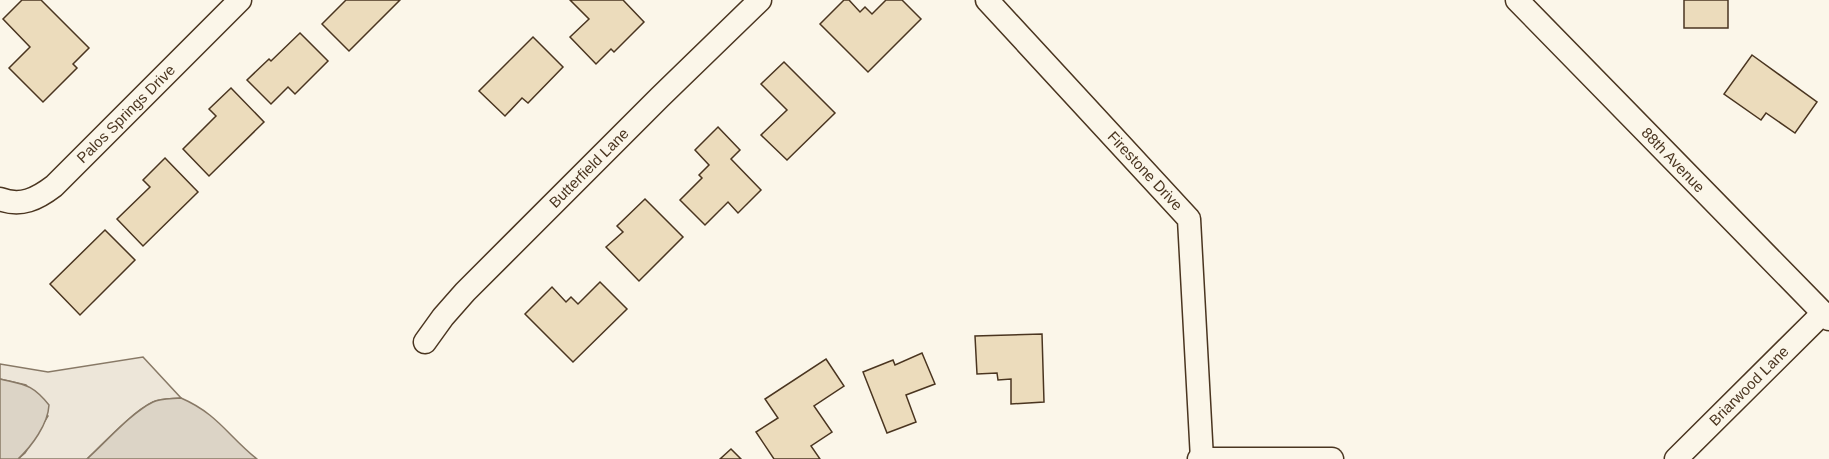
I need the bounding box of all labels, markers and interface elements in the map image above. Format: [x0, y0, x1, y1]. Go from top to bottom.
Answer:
street label: Palos Springs Drive [73, 61, 178, 166]
street label: Butterfield Lane [545, 124, 632, 211]
street label: 88th Avenue [1638, 124, 1708, 195]
street label: Firestone Drive [1104, 128, 1186, 214]
street label: Briarwood Lane [1705, 342, 1792, 429]

